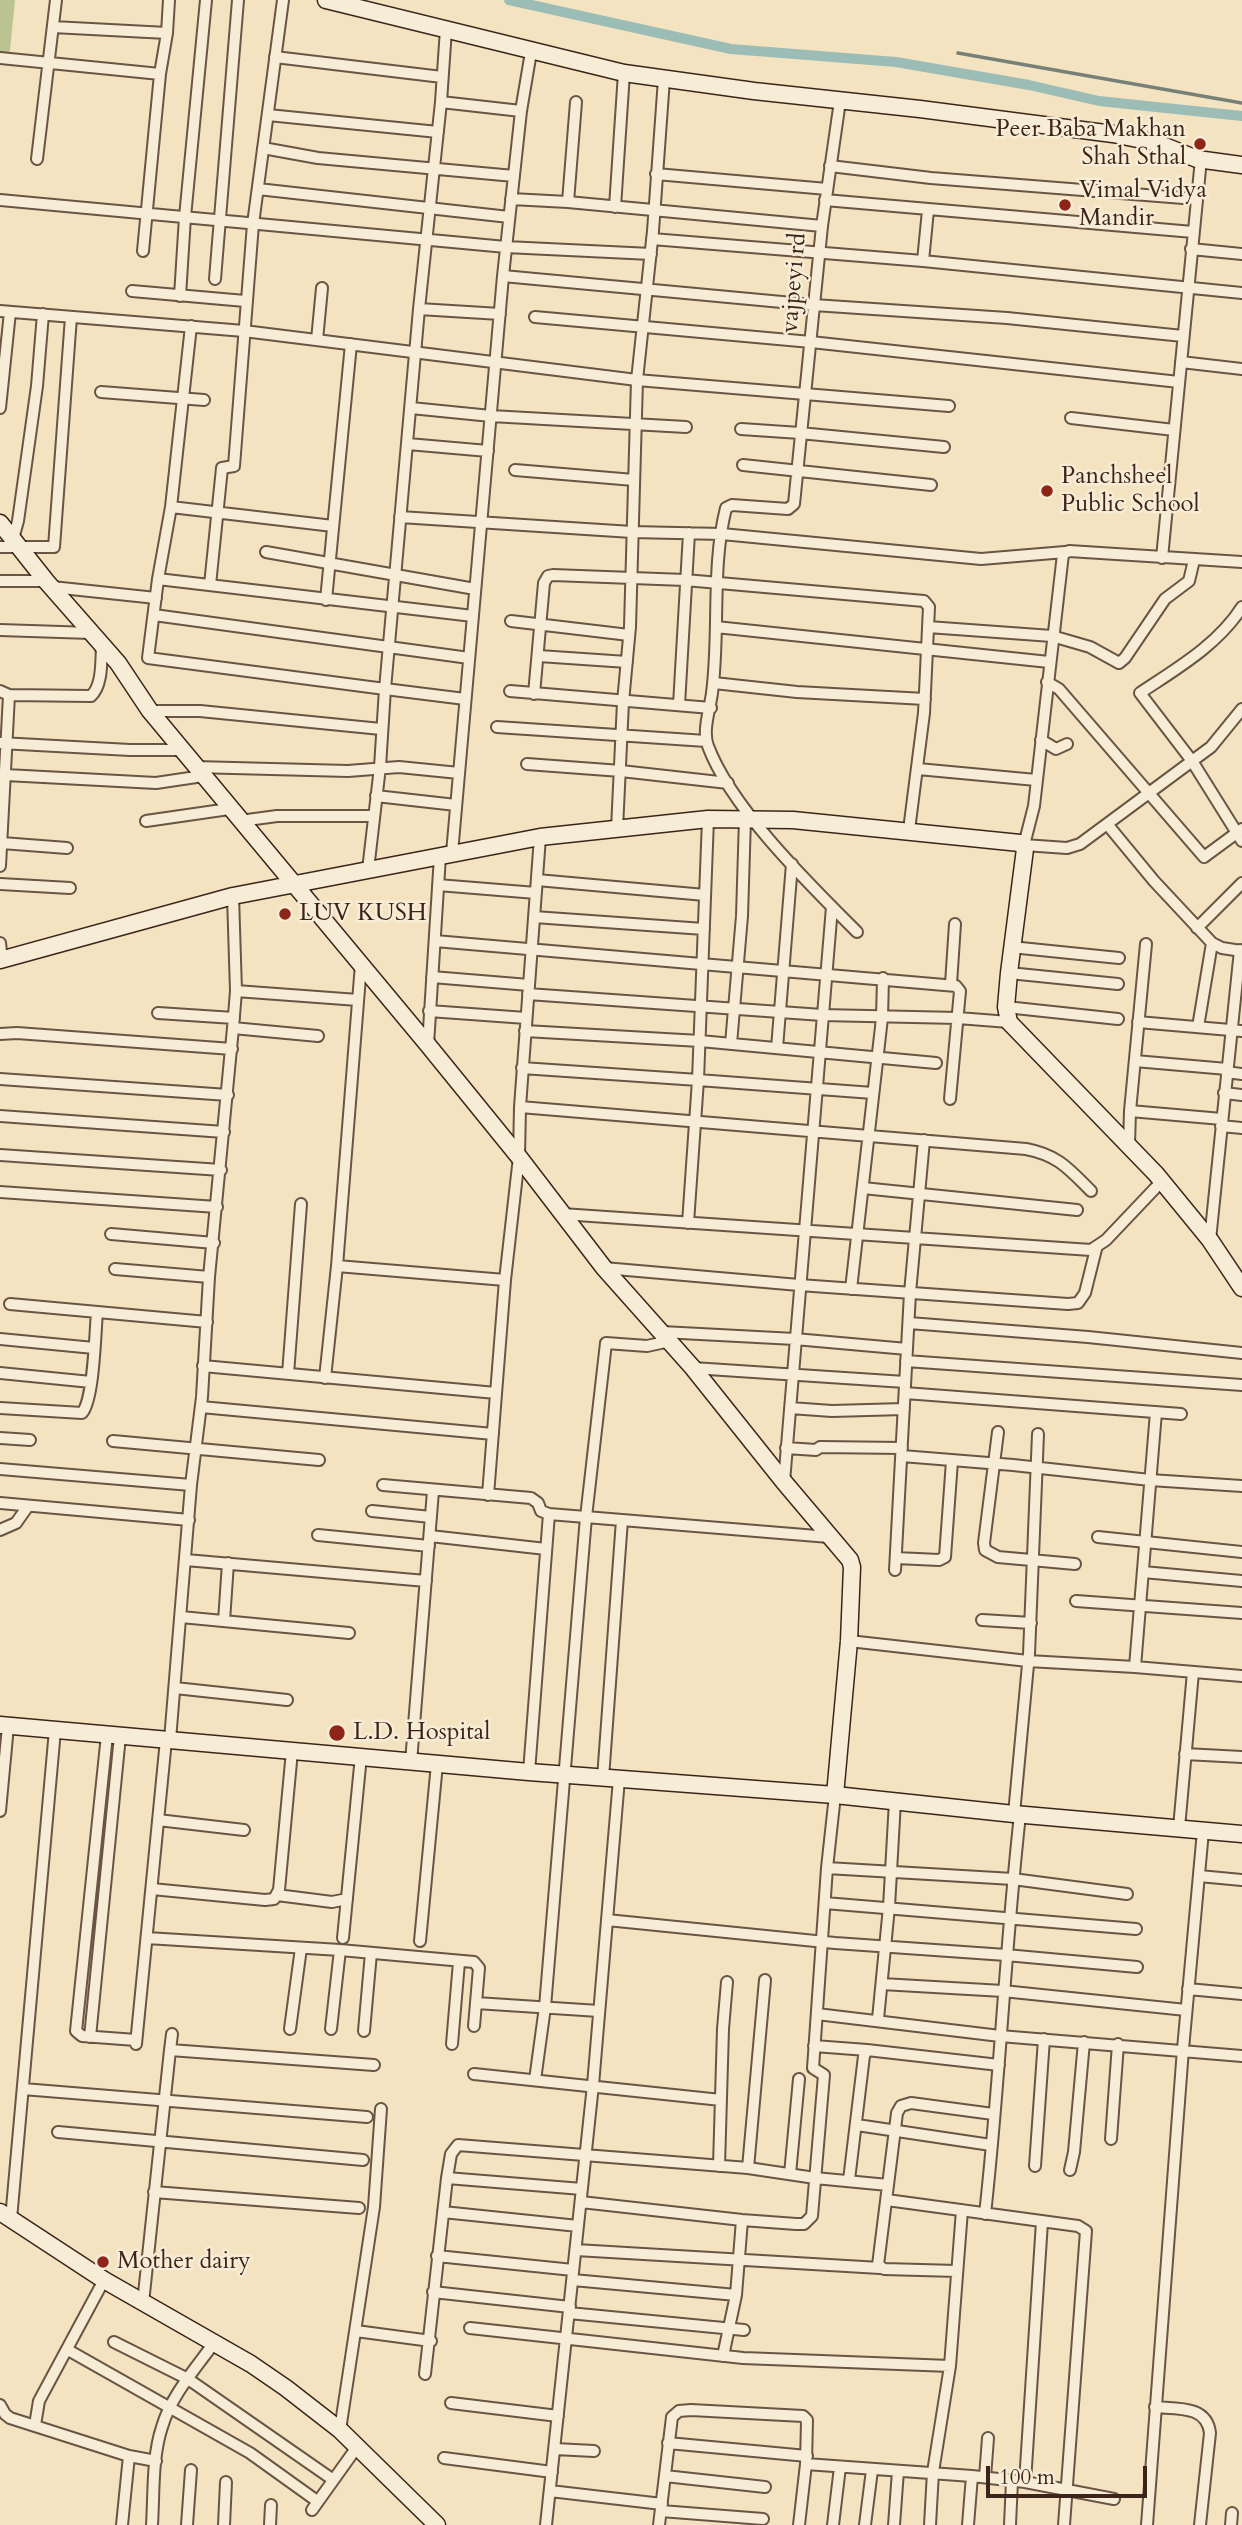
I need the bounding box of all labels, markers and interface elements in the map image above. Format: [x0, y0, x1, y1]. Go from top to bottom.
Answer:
place label: Peer Baba Makhan Shah Sthal [995, 116, 1186, 172]
marker: Peer Baba Makhan Shah Sthal [1192, 136, 1208, 152]
place label: Vimal Vidya Mandir [1079, 177, 1207, 233]
marker: Vimal Vidya Mandir [1057, 197, 1073, 213]
street label: vajpeyi rd [776, 232, 814, 334]
place label: Panchsheel Public School [1061, 463, 1200, 519]
marker: Panchsheel Public School [1039, 483, 1055, 499]
place label: LUV KUSH [299, 900, 427, 928]
marker: LUV KUSH [277, 906, 293, 922]
place label: L.D. Hospital [353, 1719, 490, 1747]
marker: L.D. Hospital [327, 1723, 347, 1743]
place label: Mother dairy [117, 2248, 251, 2276]
marker: Mother dairy [95, 2254, 111, 2270]
scale bar [990, 2452, 1151, 2496]
text: 100 m [999, 2463, 1055, 2492]

